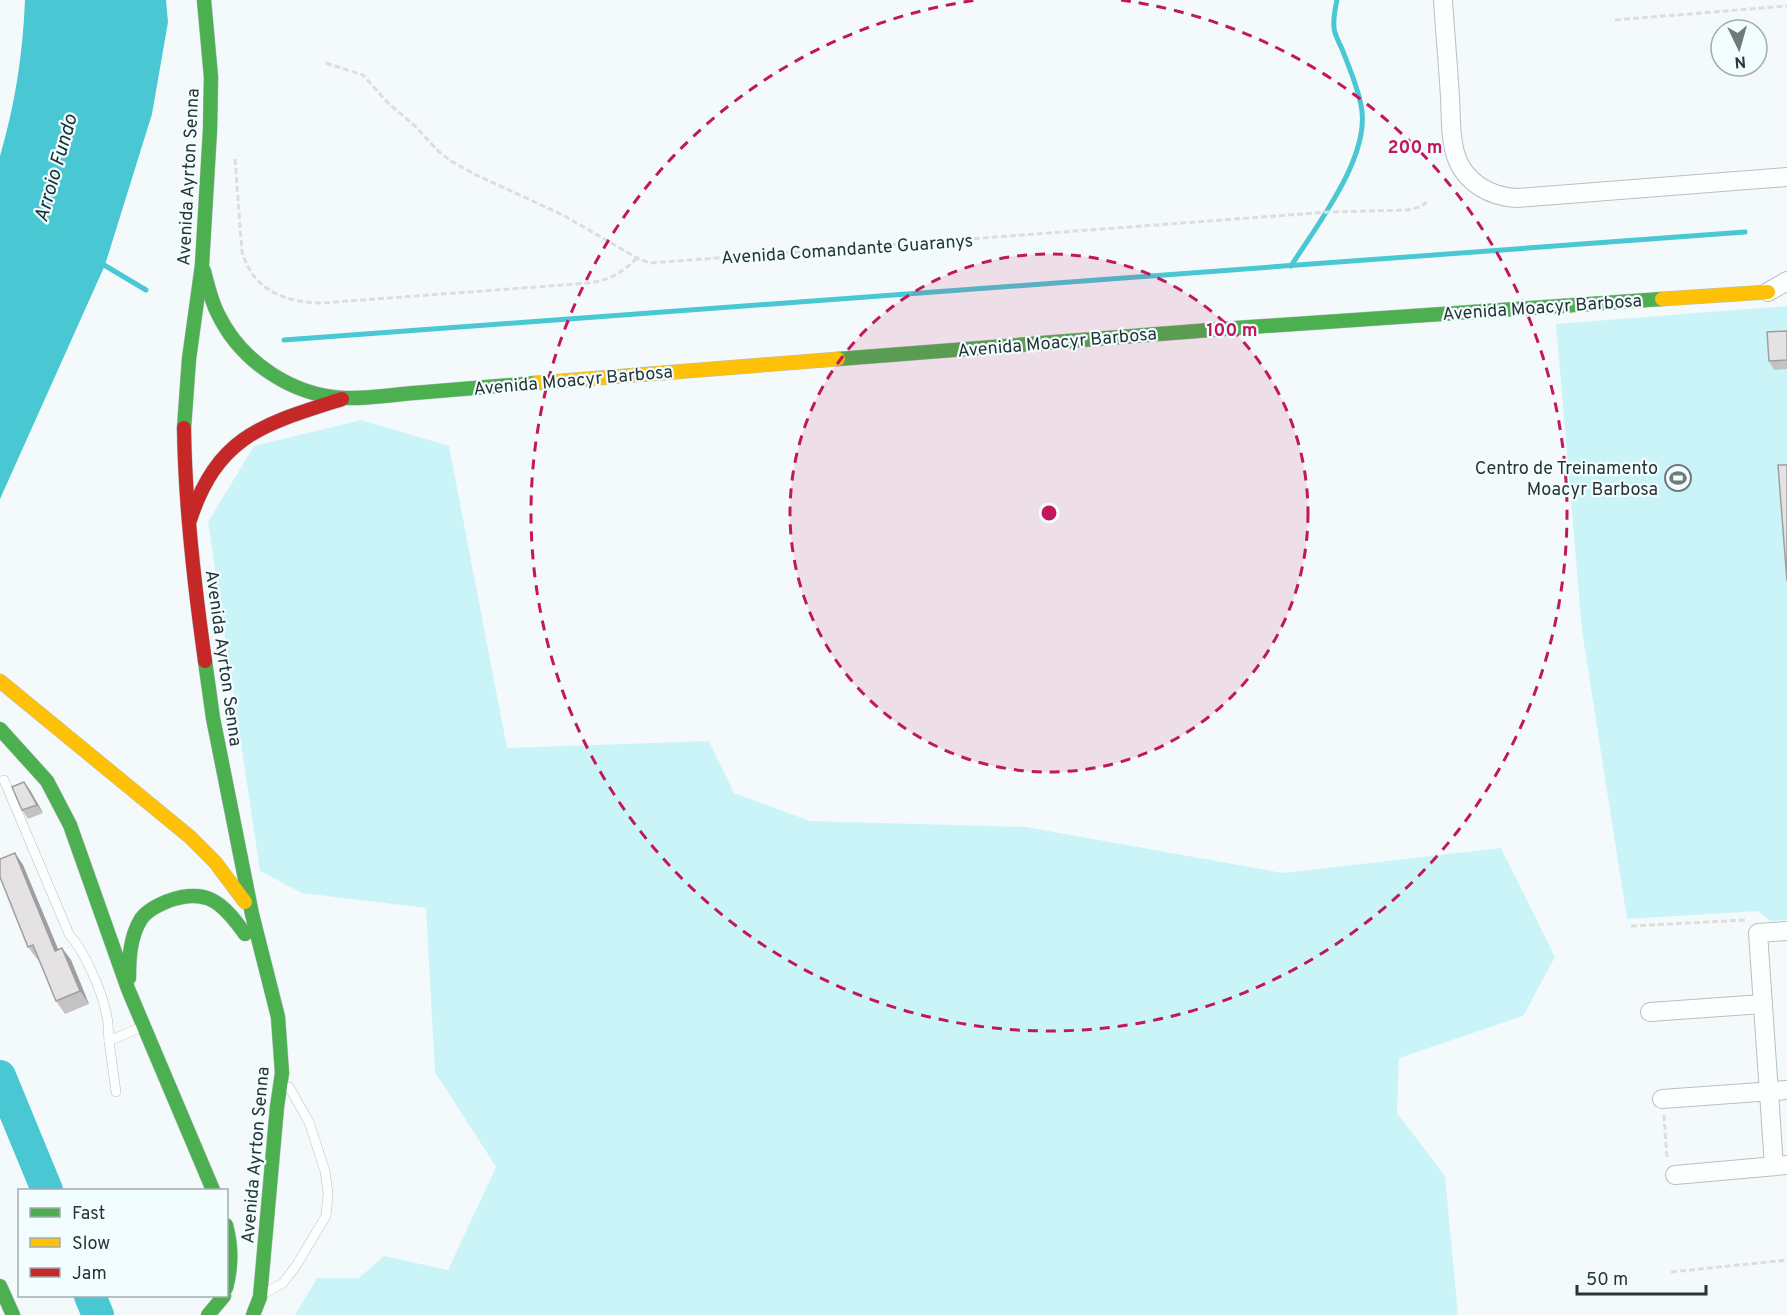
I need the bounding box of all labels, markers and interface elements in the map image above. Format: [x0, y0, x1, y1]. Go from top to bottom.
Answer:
north arrow [1709, 18, 1769, 78]
text: N [1734, 50, 1747, 71]
street label: Avenida Ayrton Senna [173, 88, 206, 266]
water label: Arroio Fundo [29, 111, 85, 226]
text: 200 m [1387, 137, 1443, 160]
street label: Avenida Comandante Guaranys [720, 230, 974, 271]
street label: Avenida Moacyr Barbosa [1442, 290, 1643, 327]
text: 100 m [1206, 320, 1258, 343]
street label: Avenida Moacyr Barbosa [956, 323, 1158, 364]
street label: Avenida Moacyr Barbosa [472, 361, 674, 402]
place label: Centro de Treinamento Moacyr Barbosa [1475, 458, 1658, 502]
sports icon: Centro de Treinamento Moacyr Barbosa [1663, 463, 1693, 493]
centre of rings [1039, 503, 1059, 523]
street label: Avenida Ayrton Senna [199, 569, 246, 748]
street label: Avenida Ayrton Senna [237, 1066, 276, 1245]
legend [18, 1189, 228, 1297]
text: Fast [72, 1203, 105, 1226]
text: Slow [72, 1233, 110, 1256]
scale bar [1577, 1258, 1706, 1296]
text: Jam [72, 1263, 107, 1286]
text: 50 m [1586, 1269, 1628, 1292]

